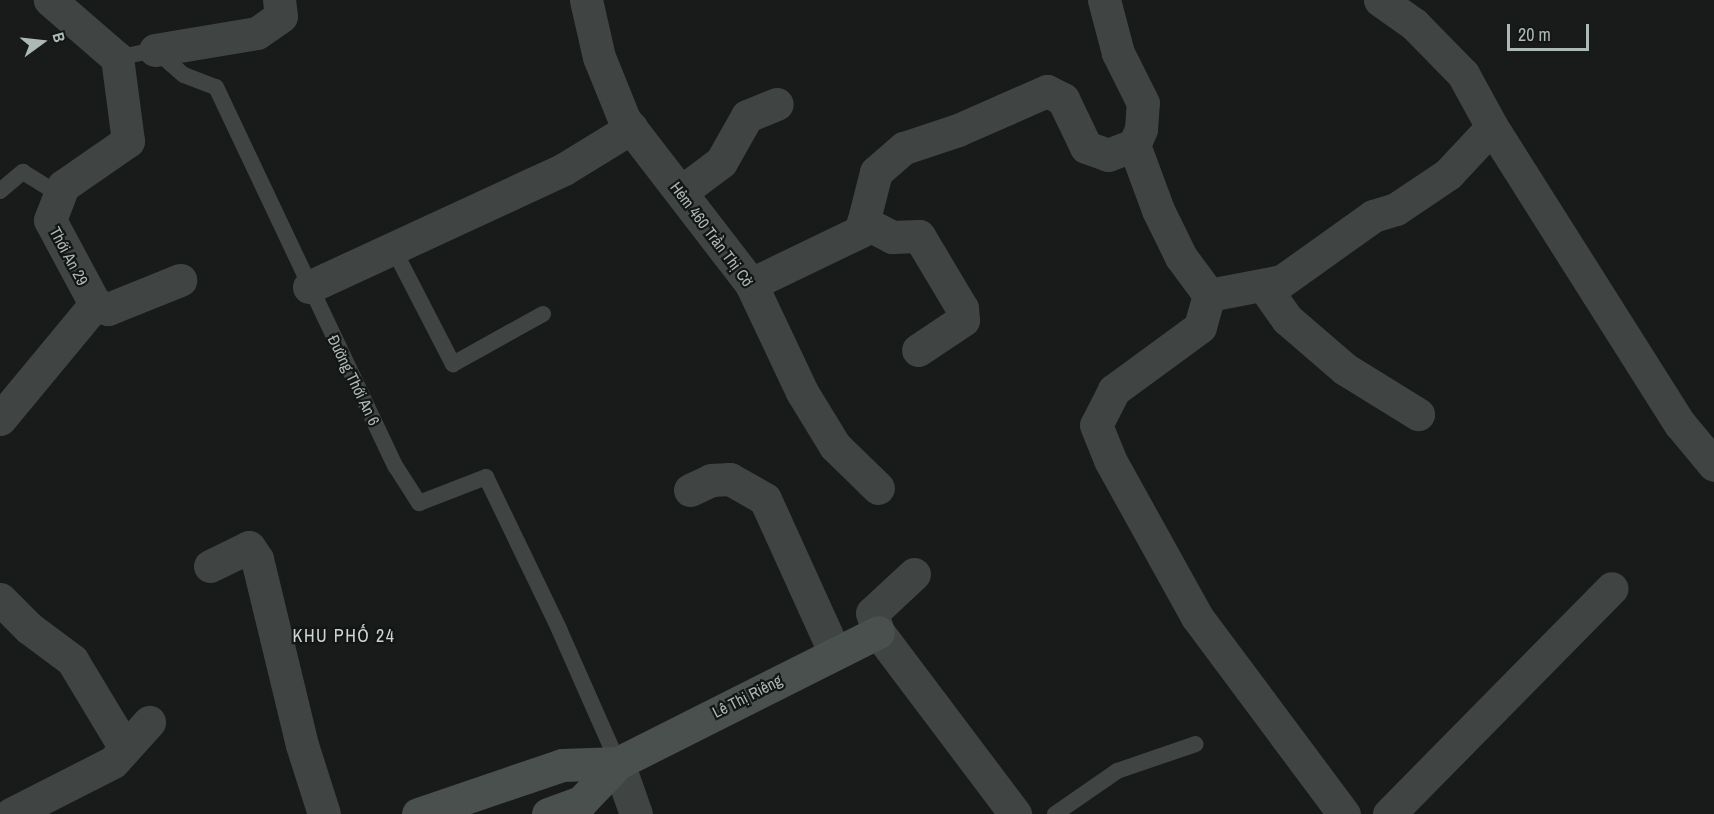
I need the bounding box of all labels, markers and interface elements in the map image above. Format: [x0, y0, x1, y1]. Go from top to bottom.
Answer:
north arrow [12, 12, 72, 72]
scale bar [1510, 12, 1592, 50]
text: 20 m [1518, 22, 1551, 47]
text: B [48, 30, 71, 45]
street label: Hẻm 460 Trần Thị Cờ [666, 178, 758, 290]
street label: Thới An 29 [45, 223, 93, 289]
street label: Đường Thới An 6 [324, 331, 384, 429]
district label: KHU PHỐ 24 [293, 625, 395, 647]
street label: Lê Thị Riêng [709, 670, 785, 722]

